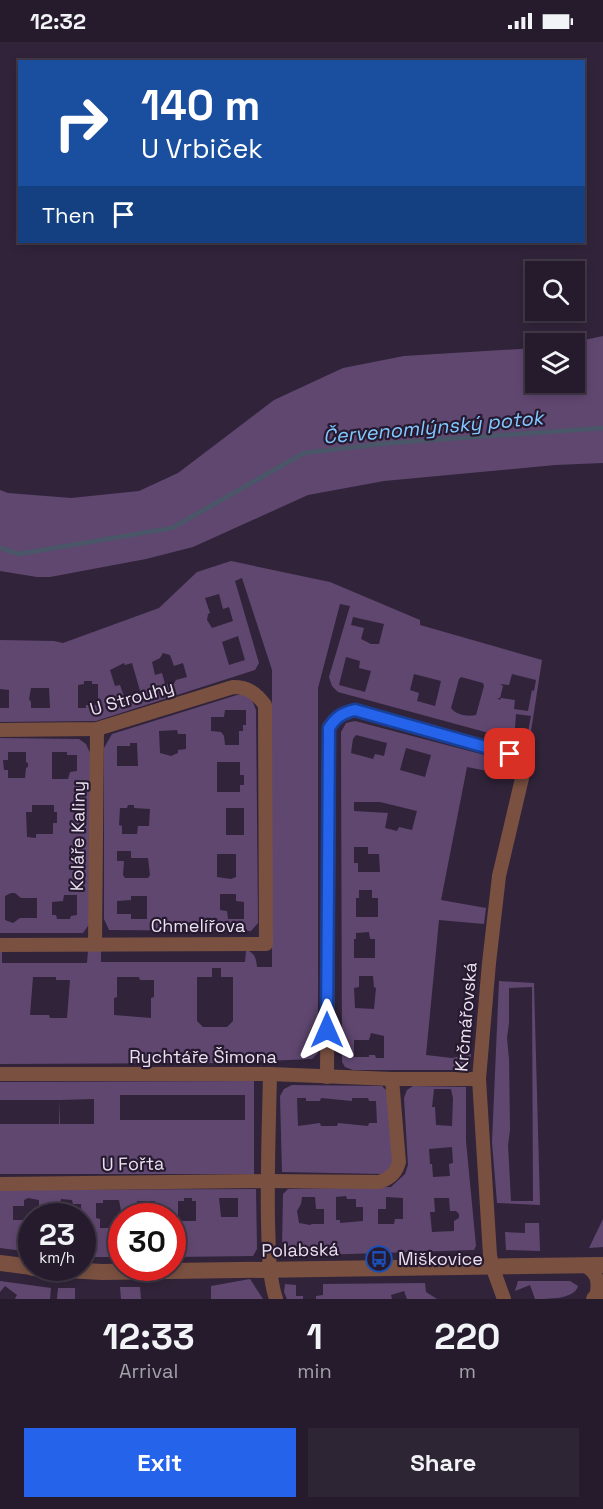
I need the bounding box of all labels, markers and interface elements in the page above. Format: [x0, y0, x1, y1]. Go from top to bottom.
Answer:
text: 12:32 [30, 7, 86, 35]
text: 140 m [141, 79, 260, 132]
icon: right [42, 84, 120, 162]
text: U Vrbiček [141, 131, 263, 166]
icon: arrive [107, 198, 140, 231]
text: Then [42, 201, 95, 229]
map controls [525, 261, 585, 393]
button: search [525, 261, 585, 321]
button: layers [525, 333, 585, 393]
water label: Červenomlýnský potok [322, 404, 547, 450]
street label: U Strouhy [87, 675, 177, 720]
pin [484, 728, 535, 779]
icon: arrive [493, 737, 526, 770]
street label: Koláře Kaliny [65, 781, 90, 891]
street label: Chmelířova [151, 914, 245, 937]
street label: Krčmářovská [449, 961, 482, 1073]
position arrow [295, 998, 359, 1062]
street label: Rychtáře Šimona [129, 1045, 277, 1068]
street label: U Fořta [101, 1151, 165, 1176]
speed limit sign: 30 [108, 1203, 186, 1281]
text: 23 [39, 1215, 75, 1254]
street label: Polabská [261, 1237, 339, 1262]
bus stop icon: Miškovice [364, 1244, 394, 1274]
place label: Miškovice [398, 1247, 483, 1270]
text: km/h [39, 1248, 75, 1267]
text: 12:33 [103, 1314, 195, 1360]
text: 1 [306, 1314, 323, 1360]
text: 220 [434, 1314, 500, 1360]
text: Arrival [119, 1358, 178, 1384]
text: min [297, 1358, 332, 1384]
text: m [459, 1358, 476, 1384]
button: Exit [24, 1428, 296, 1497]
button: Share [308, 1428, 579, 1497]

